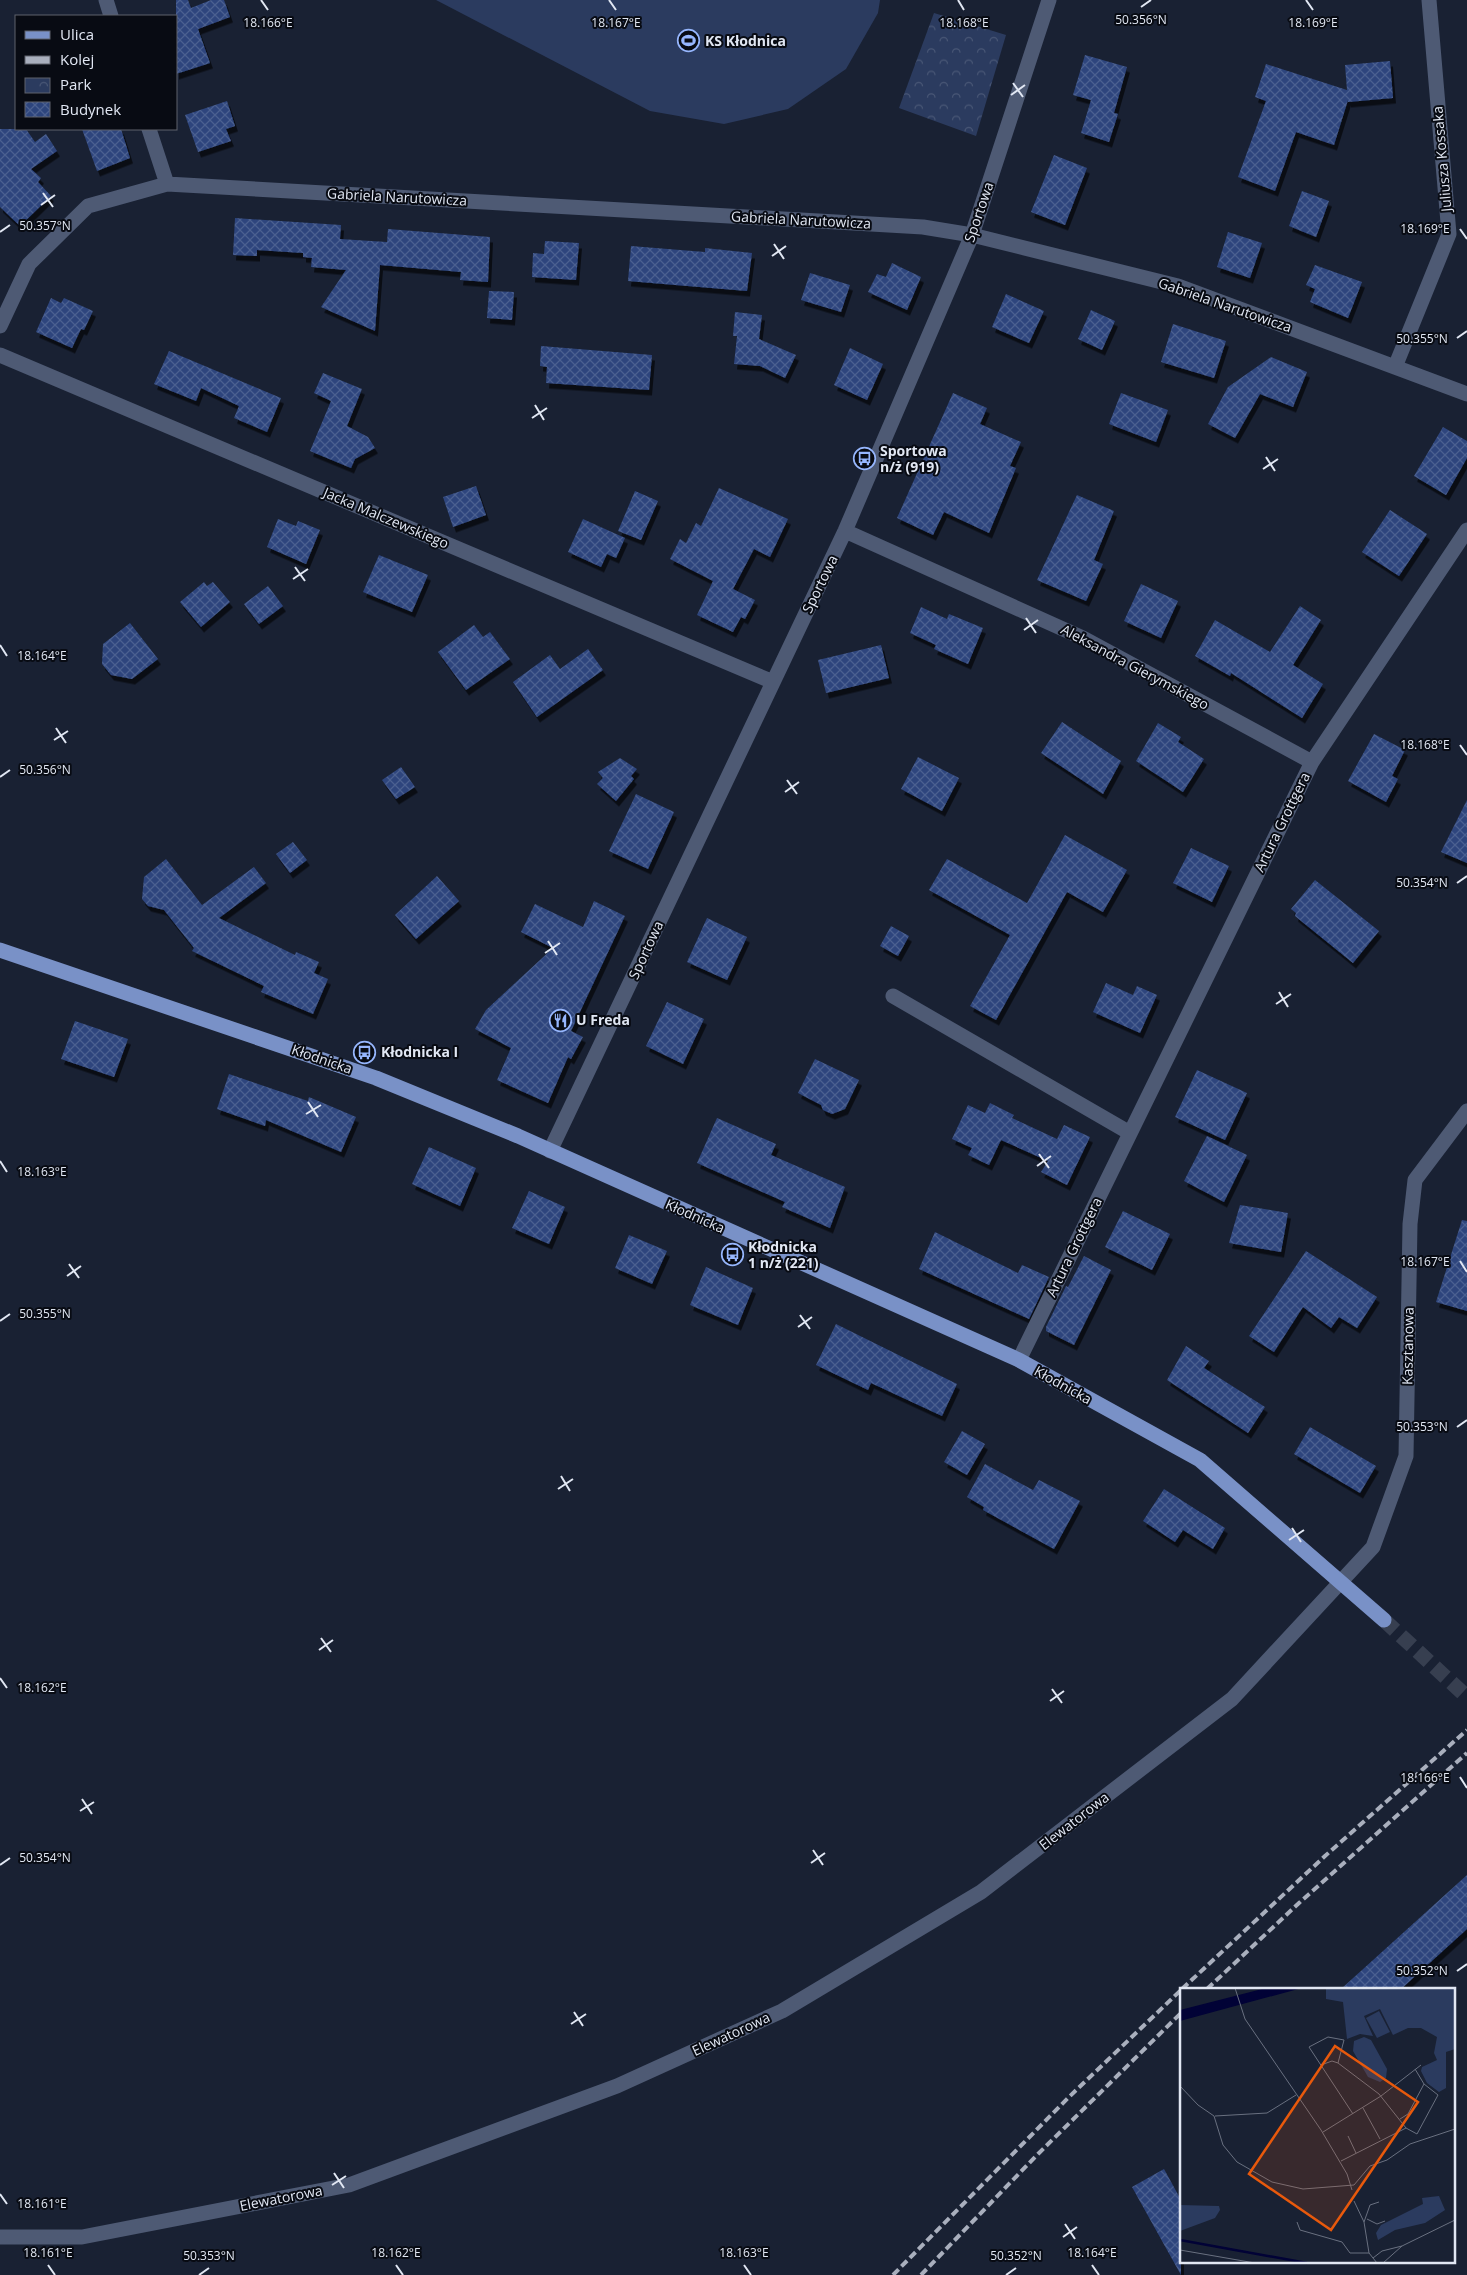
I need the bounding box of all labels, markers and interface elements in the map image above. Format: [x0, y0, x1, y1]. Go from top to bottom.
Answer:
text: 50.356°N [1115, 11, 1167, 28]
text: 18.166°E [243, 14, 293, 31]
text: 18.167°E [591, 14, 641, 31]
text: 18.168°E [939, 14, 989, 31]
text: 18.169°E [1288, 14, 1338, 31]
legend [15, 15, 178, 130]
text: Ulica [60, 24, 94, 44]
sports icon: KS Kłodnica [677, 29, 701, 53]
place label: KS Kłodnica [705, 31, 786, 50]
text: Kolej [60, 49, 94, 69]
text: Park [60, 74, 91, 94]
text: Budynek [60, 99, 121, 119]
street label: Juliusza Kossaka [1427, 105, 1456, 215]
street label: Sportowa [959, 179, 998, 244]
street label: Gabriela Narutowicza [327, 183, 467, 210]
street label: Gabriela Narutowicza [731, 206, 871, 233]
text: 50.357°N [19, 217, 71, 234]
text: 18.169°E [1400, 220, 1450, 237]
street label: Gabriela Narutowicza [1156, 273, 1294, 336]
text: 50.355°N [1396, 330, 1448, 347]
place label: Sportowa n/ż (919) [880, 441, 947, 476]
bus stop icon: Sportowa n/ż (919) [852, 447, 876, 471]
street label: Jacka Malczewskiego [319, 482, 452, 553]
street label: Sportowa [797, 552, 842, 616]
street label: Aleksandra Gierymskiego [1058, 619, 1213, 714]
text: 18.164°E [17, 647, 67, 664]
text: 18.168°E [1400, 736, 1450, 753]
text: 50.356°N [19, 761, 71, 778]
street label: Artura Grottgera [1249, 769, 1314, 875]
text: 50.354°N [1396, 874, 1448, 891]
street label: Sportowa [624, 917, 667, 982]
restaurant icon: U Freda [548, 1008, 572, 1032]
place label: U Freda [576, 1010, 630, 1029]
street label: Kłodnicka [289, 1039, 355, 1078]
bus stop icon: Kłodnicka I [353, 1040, 377, 1064]
place label: Kłodnicka I [381, 1042, 458, 1061]
text: 18.163°E [17, 1163, 67, 1180]
street label: Kłodnicka [663, 1194, 728, 1237]
street label: Artura Grottgera [1041, 1194, 1106, 1300]
place label: Kłodnicka 1 n/ż (221) [748, 1237, 819, 1272]
bus stop icon: Kłodnicka 1 n/ż (221) [720, 1243, 744, 1267]
text: 18.167°E [1400, 1253, 1450, 1270]
text: 50.355°N [19, 1305, 71, 1322]
street label: Kasztanowa [1397, 1307, 1418, 1385]
street label: Kłodnicka [1031, 1361, 1095, 1408]
text: 50.353°N [1396, 1418, 1448, 1435]
text: 18.162°E [17, 1679, 67, 1696]
text: 18.166°E [1400, 1769, 1450, 1786]
street label: Elewatorowa [1035, 1787, 1113, 1854]
text: 50.354°N [19, 1849, 71, 1866]
text: 50.352°N [1396, 1962, 1448, 1979]
inset map [1180, 1988, 1454, 2262]
street label: Elewatorowa [689, 2007, 773, 2060]
street label: Elewatorowa [238, 2180, 324, 2215]
text: 18.161°E [17, 2195, 67, 2212]
text: 18.161°E [23, 2244, 73, 2261]
text: 18.162°E [371, 2244, 421, 2261]
text: 18.163°E [719, 2244, 769, 2261]
text: 18.164°E [1067, 2244, 1117, 2261]
text: 50.353°N [183, 2247, 235, 2264]
text: 50.352°N [990, 2247, 1042, 2264]

